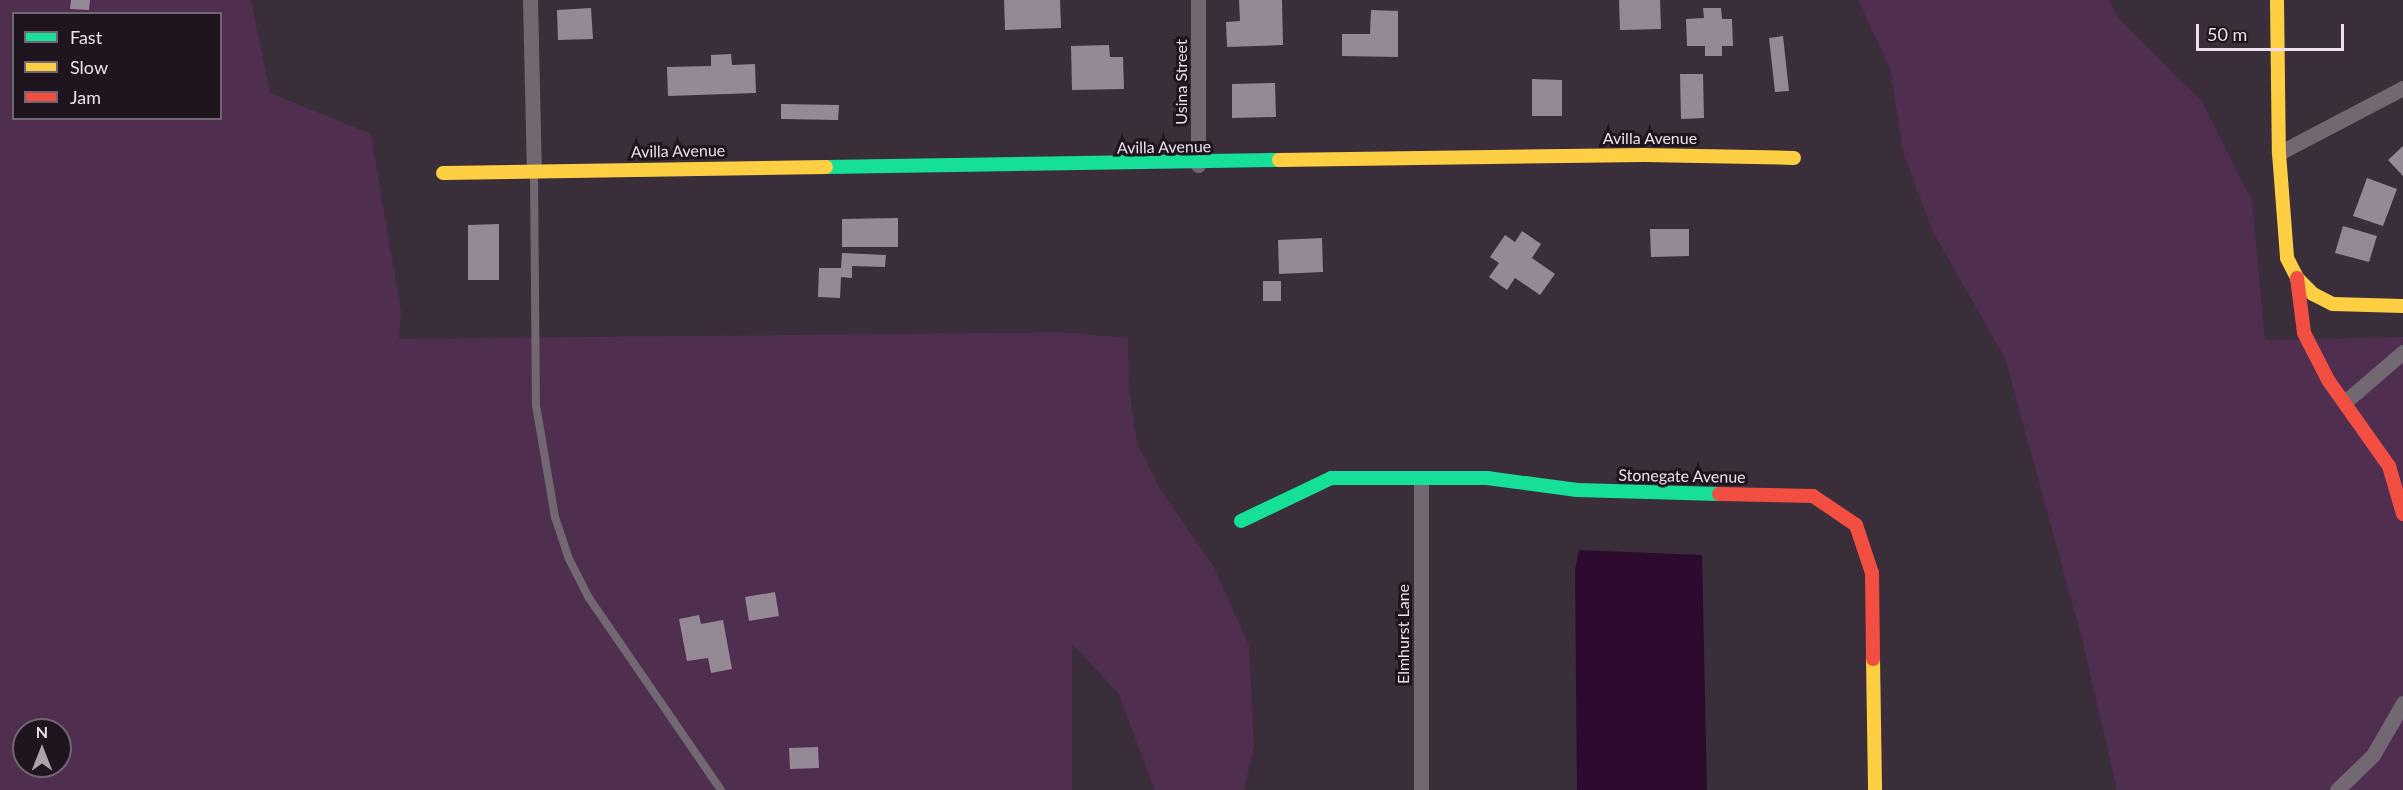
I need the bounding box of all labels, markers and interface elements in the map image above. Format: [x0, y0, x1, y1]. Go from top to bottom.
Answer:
legend [12, 12, 222, 120]
scale bar [2199, 12, 2348, 50]
text: 50 m [2207, 23, 2247, 45]
text: Fast [70, 26, 102, 48]
street label: Usina Street [1171, 39, 1191, 125]
text: Slow [70, 56, 108, 78]
text: Jam [70, 86, 101, 108]
street label: Avilla Avenue [1603, 128, 1697, 148]
street label: Avilla Avenue [1116, 137, 1212, 157]
street label: Avilla Avenue [630, 141, 726, 161]
street label: Stonegate Avenue [1618, 465, 1746, 487]
street label: Elmhurst Lane [1393, 584, 1413, 684]
north arrow [12, 718, 72, 778]
text: N [36, 722, 48, 741]

